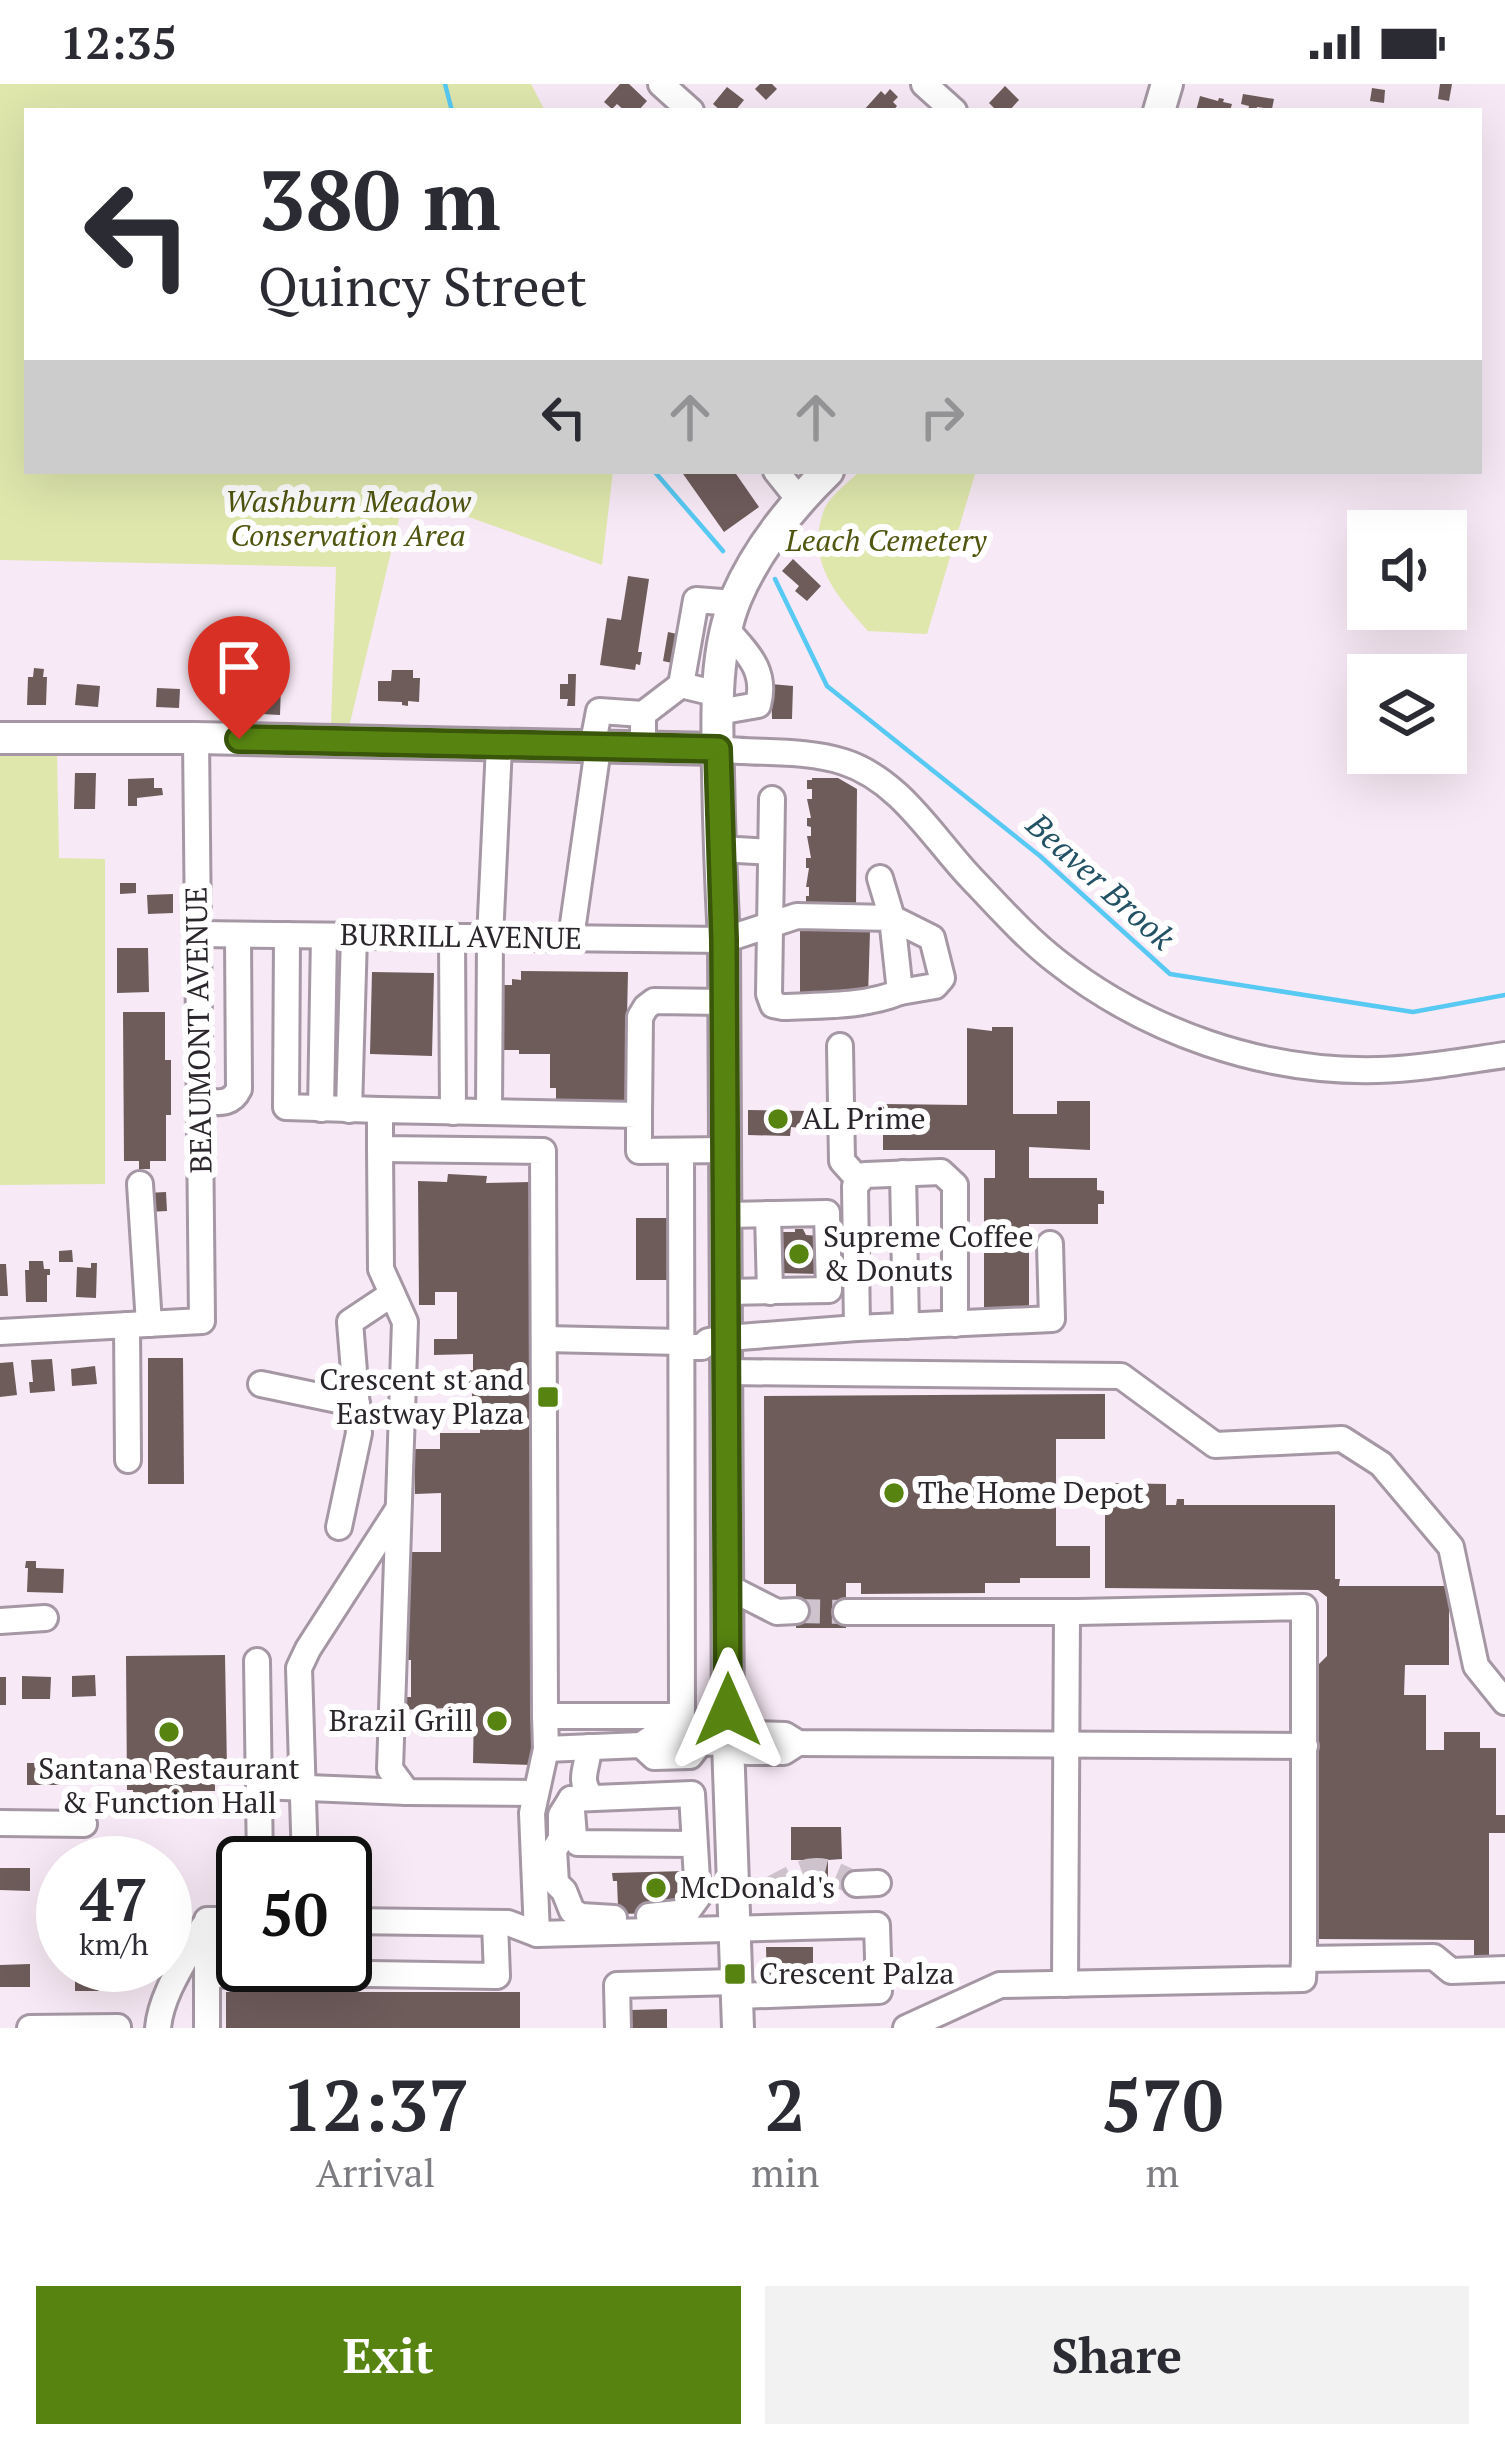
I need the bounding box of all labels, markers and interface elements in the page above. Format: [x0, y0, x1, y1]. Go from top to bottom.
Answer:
text: 12:35 [60, 12, 177, 72]
text: 380 m [258, 143, 501, 254]
icon: left [60, 156, 216, 312]
text: Quincy Street [258, 250, 587, 321]
icon: left [531, 384, 597, 450]
icon: ahead [657, 384, 723, 450]
icon: ahead [783, 384, 849, 450]
icon: right [909, 384, 975, 450]
park label: Washburn Meadow Conservation Area [225, 481, 471, 555]
map controls [1347, 510, 1467, 774]
button: sound [1347, 510, 1467, 630]
park label: Leach Cemetery [785, 520, 988, 560]
pin [188, 616, 290, 739]
icon: arrive [206, 634, 272, 700]
button: layers [1347, 654, 1467, 774]
water label: Beaver Brook [1018, 802, 1184, 959]
street label: BEAUMONT AVENUE [175, 886, 221, 1174]
street label: BURRILL AVENUE [340, 914, 582, 958]
place label: AL Prime [802, 1098, 926, 1138]
marker: AL Prime [765, 1106, 791, 1132]
place label: Supreme Coffee & Donuts [823, 1216, 1034, 1290]
marker: Supreme Coffee & Donuts [786, 1241, 812, 1267]
place label: Crescent st and Eastway Plaza [319, 1359, 524, 1433]
marker: Crescent st and Eastway Plaza [535, 1384, 561, 1410]
place label: The Home Depot [918, 1472, 1144, 1512]
marker: The Home Depot [881, 1480, 907, 1506]
position arrow [665, 1647, 791, 1773]
place label: Brazil Grill [329, 1700, 473, 1740]
marker: Brazil Grill [484, 1708, 510, 1734]
marker: Santana Restaurant & Function Hall [156, 1719, 182, 1745]
place label: Santana Restaurant & Function Hall [38, 1748, 300, 1822]
speed limit sign: 50 [216, 1836, 372, 1992]
text: 47 [80, 1859, 148, 1938]
place label: McDonald's [680, 1867, 835, 1907]
marker: McDonald's [643, 1875, 669, 1901]
text: km/h [79, 1924, 149, 1964]
place label: Crescent Palza [759, 1953, 955, 1993]
marker: Crescent Palza [722, 1961, 748, 1987]
text: 12:37 [282, 2056, 469, 2152]
text: 2 [765, 2056, 806, 2152]
text: 570 [1101, 2056, 1223, 2152]
text: Arrival [316, 2146, 435, 2198]
text: min [751, 2146, 819, 2198]
text: m [1145, 2146, 1179, 2198]
button: Exit [36, 2286, 741, 2424]
button: Share [765, 2286, 1469, 2424]

